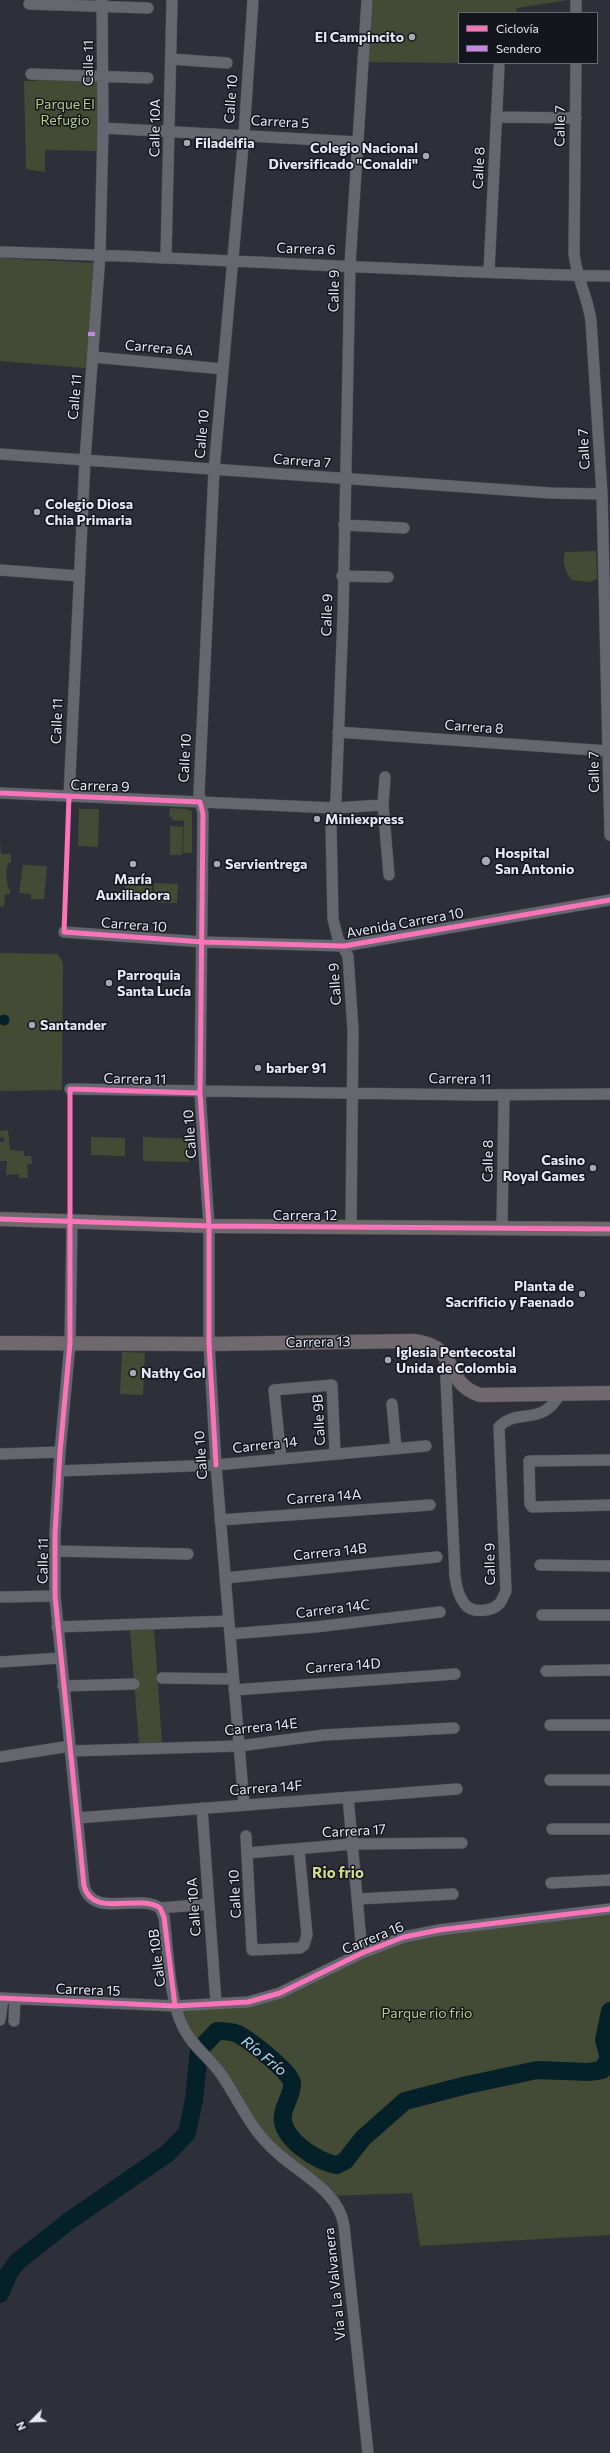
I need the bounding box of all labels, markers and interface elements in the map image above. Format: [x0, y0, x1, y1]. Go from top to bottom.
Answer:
legend [458, 12, 598, 64]
text: Ciclovía [496, 21, 539, 35]
place label: El Campincito [315, 29, 404, 45]
marker: El Campincito [407, 32, 417, 42]
street label: Calle 11 [80, 40, 96, 86]
text: Sendero [496, 41, 541, 55]
street label: Calle 10 [221, 74, 241, 124]
park label: Parque El Refugio [35, 96, 95, 128]
street label: Calle 10A [146, 99, 164, 157]
street label: Calle 7 [551, 105, 569, 147]
street label: Carrera 5 [250, 112, 310, 132]
place label: Filadelfia [195, 135, 255, 151]
marker: Filadelfia [182, 138, 192, 148]
place label: Colegio Nacional Diversificado "Conaldi" [269, 140, 418, 172]
street label: Calle 8 [469, 146, 489, 190]
marker: Colegio Nacional Diversificado "Conaldi" [421, 151, 431, 161]
street label: Carrera 6 [276, 240, 336, 258]
street label: Calle 9 [325, 270, 343, 312]
street label: Carrera 6A [124, 337, 194, 359]
street label: Calle 11 [65, 373, 85, 421]
street label: Calle 10 [191, 409, 213, 459]
street label: Calle 7 [575, 428, 593, 470]
street label: Carrera 7 [272, 451, 332, 471]
place label: Colegio Diosa Chia Primaria [45, 496, 133, 528]
marker: Colegio Diosa Chia Primaria [32, 507, 42, 517]
street label: Calle 9 [318, 593, 336, 637]
street label: Calle 11 [48, 698, 66, 744]
street label: Carrera 8 [444, 717, 504, 737]
street label: Calle 10 [175, 733, 195, 783]
street label: Calle 7 [585, 751, 603, 793]
street label: Carrera 9 [70, 777, 130, 795]
place label: Miniexpress [325, 811, 404, 827]
marker: Miniexpress [312, 814, 322, 824]
place label: Hospital San Antonio [495, 845, 574, 878]
marker: Hospital San Antonio [480, 855, 492, 867]
place label: Servientrega [225, 856, 307, 872]
marker: María Auxiliadora [128, 859, 138, 869]
marker: Servientrega [212, 859, 222, 869]
place label: María Auxiliadora [96, 871, 170, 904]
street label: Avenida Carrera 10 [345, 904, 465, 942]
street label: Carrera 10 [101, 914, 167, 936]
street label: Calle 9 [325, 962, 345, 1006]
place label: Parroquia Santa Lucía [117, 967, 191, 1000]
marker: Parroquia Santa Lucía [104, 978, 114, 988]
place label: Santander [40, 1017, 107, 1033]
marker: Santander [27, 1020, 37, 1030]
place label: barber 91 [266, 1060, 327, 1076]
marker: barber 91 [253, 1063, 263, 1073]
street label: Carrera 11 [104, 1070, 166, 1088]
street label: Carrera 11 [429, 1070, 491, 1088]
street label: Calle 10 [180, 1109, 200, 1159]
street label: Calle 8 [479, 1140, 497, 1182]
place label: Casino Royal Games [503, 1152, 585, 1184]
marker: Casino Royal Games [588, 1163, 598, 1173]
street label: Carrera 12 [273, 1207, 337, 1223]
place label: Planta de Sacrificio y Faenado [445, 1278, 574, 1310]
marker: Planta de Sacrificio y Faenado [577, 1289, 587, 1299]
street label: Carrera 13 [286, 1333, 350, 1351]
place label: Iglesia Pentecostal Unida de Colombia [396, 1344, 517, 1376]
marker: Iglesia Pentecostal Unida de Colombia [383, 1355, 393, 1365]
place label: Nathy Gol [141, 1365, 205, 1381]
marker: Nathy Gol [128, 1368, 138, 1378]
street label: Calle 9B [309, 1394, 329, 1446]
street label: Calle 10 [191, 1430, 211, 1480]
street label: Carrera 14 [232, 1433, 298, 1457]
street label: Carrera 14A [286, 1486, 362, 1508]
street label: Calle 11 [34, 1538, 52, 1584]
street label: Carrera 14B [292, 1540, 368, 1564]
street label: Calle 9 [481, 1543, 499, 1585]
street label: Carrera 14C [295, 1596, 371, 1622]
street label: Carrera 14D [305, 1655, 381, 1677]
street label: Carrera 14E [224, 1715, 298, 1739]
street label: Carrera 14F [229, 1777, 303, 1799]
street label: Carrera 17 [322, 1821, 386, 1841]
district label: Rio frio [312, 1864, 364, 1882]
street label: Calle 10 [225, 1869, 245, 1919]
street label: Calle 10A [184, 1877, 204, 1937]
street label: Carrera 16 [340, 1918, 406, 1958]
street label: Calle 10B [145, 1928, 169, 1988]
street label: Carrera 15 [55, 1980, 121, 2000]
park label: Parque rio frio [382, 2005, 472, 2021]
water label: Río Frío [238, 2032, 290, 2080]
street label: Vía a La Valvanera [321, 2227, 349, 2341]
north arrow [12, 2401, 52, 2441]
text: N [13, 2420, 28, 2433]

